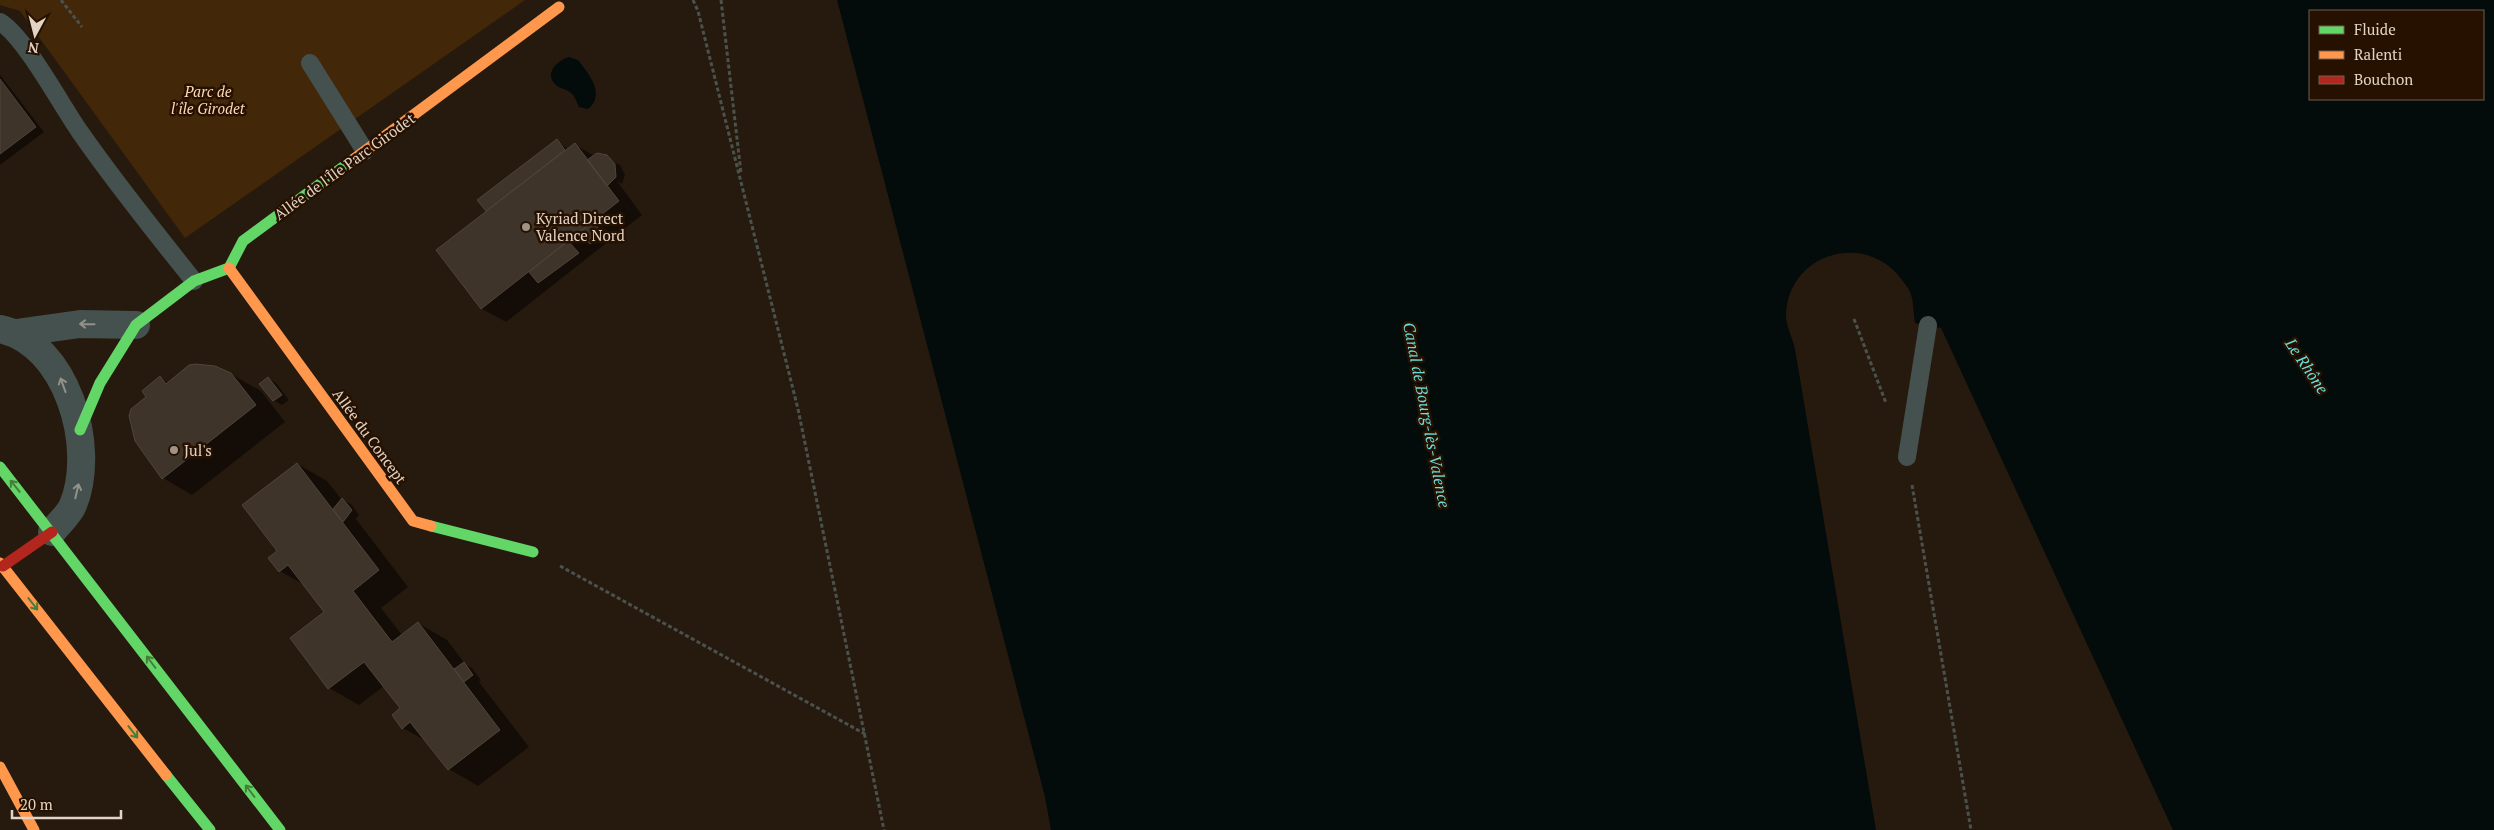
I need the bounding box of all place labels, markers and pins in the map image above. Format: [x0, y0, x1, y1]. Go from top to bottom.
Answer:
place label: Kyriad Direct Valence Nord [536, 208, 625, 245]
marker: Kyriad Direct Valence Nord [520, 221, 532, 233]
place label: Jul's [184, 440, 212, 460]
marker: Jul's [168, 444, 180, 456]

